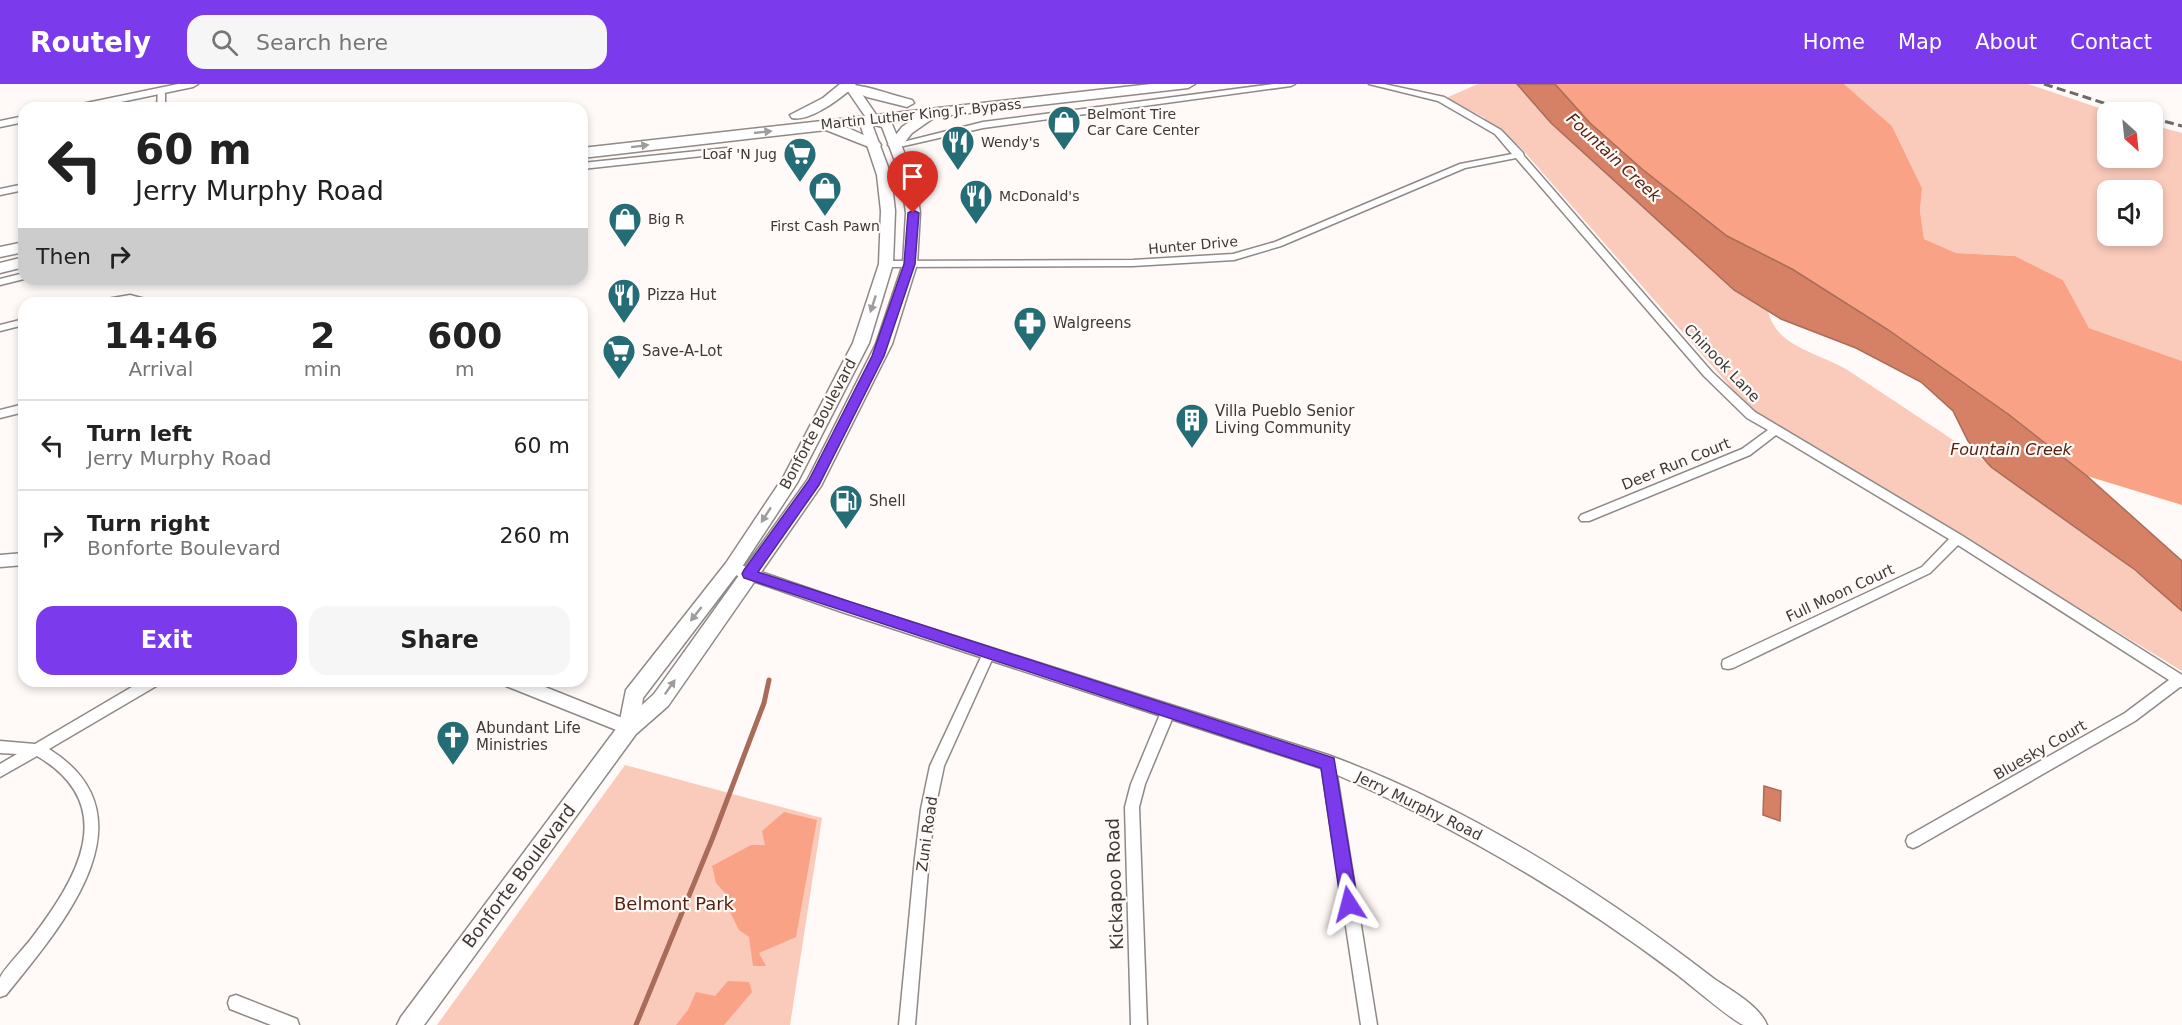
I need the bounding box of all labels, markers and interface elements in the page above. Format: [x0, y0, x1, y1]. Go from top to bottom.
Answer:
search box [187, 15, 607, 69]
text: Routely [30, 26, 151, 59]
icon: search [208, 26, 241, 59]
text: Search here [256, 30, 388, 55]
text: Home [1803, 30, 1865, 54]
text: Map [1898, 30, 1942, 54]
text: About [1975, 30, 2037, 54]
text: Contact [2070, 30, 2152, 54]
street label: Martin Luther King Jr. Bypass [820, 96, 1022, 132]
north arrow [2097, 102, 2163, 168]
map controls [2097, 102, 2163, 246]
shop icon: Belmont Tire Car Care Center [1046, 104, 1082, 151]
place label: Belmont Tire Car Care Center [1087, 106, 1200, 138]
water label: Fountain Creek [1563, 109, 1665, 206]
restaurant icon: Wendy's [940, 124, 976, 171]
text: 60 m [135, 125, 252, 174]
icon: left [36, 126, 114, 204]
one-way arrow [753, 127, 772, 137]
place label: Wendy's [981, 134, 1040, 150]
supermarket icon: Loaf 'N Jug [782, 136, 818, 183]
one-way arrow [631, 141, 650, 151]
place label: Loaf 'N Jug [702, 146, 777, 162]
pin [887, 151, 938, 213]
icon: arrive [896, 160, 929, 193]
shop icon: First Cash Pawn [807, 170, 843, 217]
text: Jerry Murphy Road [135, 175, 384, 206]
restaurant icon: McDonald's [958, 178, 994, 225]
button: sound [2097, 180, 2163, 246]
place label: McDonald's [999, 188, 1080, 204]
shop icon: Big R [607, 201, 643, 248]
place label: Big R [648, 211, 685, 227]
place label: First Cash Pawn [770, 218, 880, 234]
street label: Hunter Drive [1148, 233, 1238, 257]
icon: right [103, 240, 136, 273]
text: Then [36, 244, 91, 269]
restaurant icon: Pizza Hut [606, 277, 642, 324]
place label: Pizza Hut [647, 286, 716, 304]
one-way arrow [868, 295, 878, 313]
pharmacy icon: Walgreens [1012, 305, 1048, 352]
place label: Walgreens [1053, 314, 1132, 332]
text: 14:46 [104, 315, 218, 356]
text: 2 [310, 315, 335, 356]
text: 600 [427, 315, 502, 356]
street label: Chinook Lane [1680, 320, 1764, 406]
supermarket icon: Save-A-Lot [601, 333, 637, 380]
place label: Save-A-Lot [642, 342, 723, 360]
street label: Bonforte Boulevard [776, 356, 860, 492]
text: Arrival [128, 357, 193, 381]
text: min [304, 357, 342, 381]
text: m [455, 357, 475, 381]
building icon: Villa Pueblo Senior Living Community [1174, 402, 1210, 449]
place label: Villa Pueblo Senior Living Community [1215, 402, 1355, 437]
text: Turn left [87, 421, 192, 446]
icon: left [36, 429, 69, 462]
text: 60 m [514, 433, 570, 458]
street label: Deer Run Court [1619, 434, 1733, 494]
water label: Fountain Creek [1950, 440, 2073, 459]
text: Jerry Murphy Road [87, 446, 271, 470]
fuel station icon: Shell [828, 483, 864, 530]
place label: Shell [869, 492, 906, 510]
one-way arrow [761, 506, 772, 523]
text: Turn right [87, 511, 210, 536]
icon: right [36, 519, 69, 552]
text: 260 m [500, 523, 570, 548]
text: Bonforte Boulevard [87, 536, 281, 560]
street label: Full Moon Court [1783, 560, 1897, 626]
button: Exit [36, 606, 297, 675]
button: Share [309, 606, 570, 675]
one-way arrow [690, 606, 702, 622]
one-way arrow [664, 679, 676, 695]
street label: Bluesky Court [1990, 716, 2090, 784]
church icon: Abundant Life Ministries [435, 719, 471, 766]
place label: Abundant Life Ministries [476, 719, 581, 754]
street label: Jerry Murphy Road [1352, 767, 1485, 844]
street label: Zuni Road [913, 795, 941, 873]
street label: Bonforte Boulevard [458, 800, 579, 952]
street label: Kickapoo Road [1102, 818, 1127, 950]
position arrow [1317, 872, 1381, 936]
park label: Belmont Park [614, 893, 735, 914]

